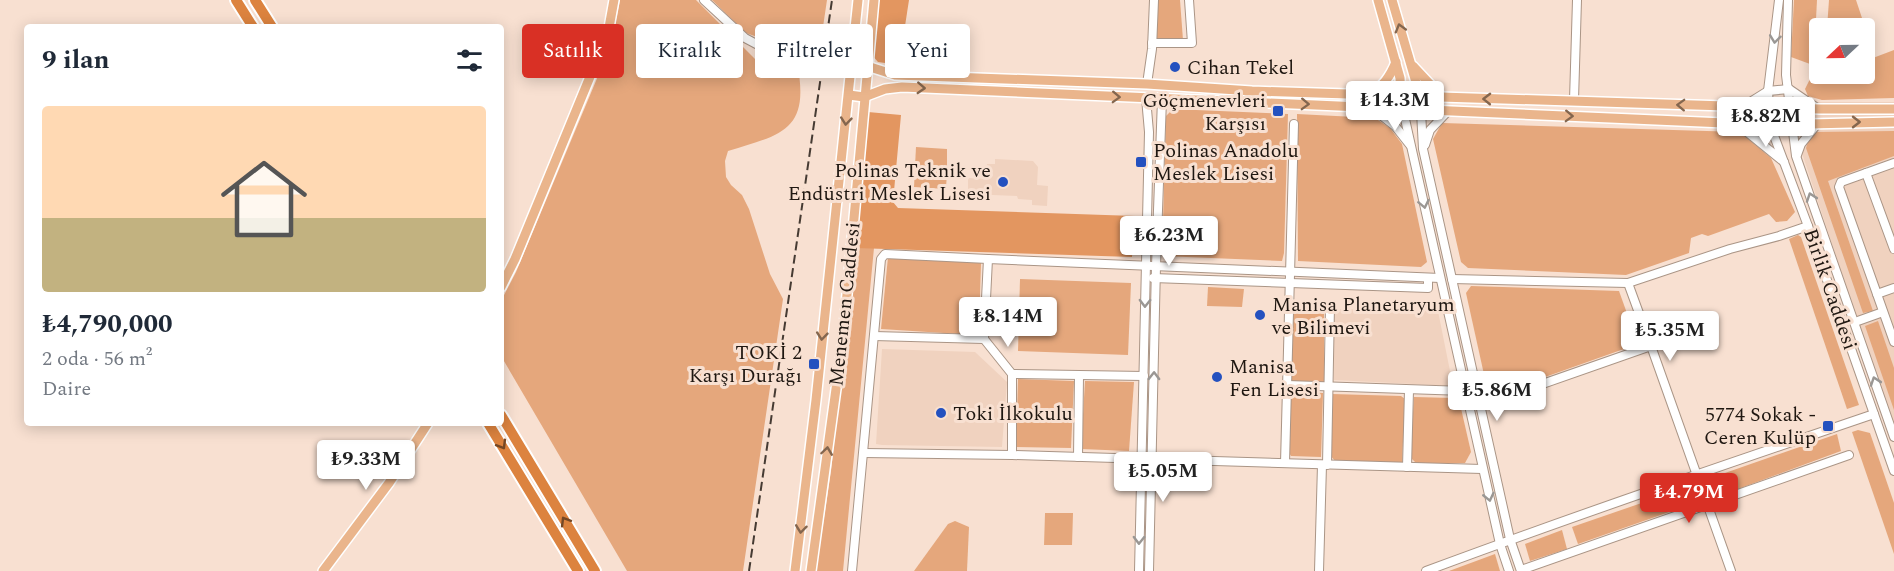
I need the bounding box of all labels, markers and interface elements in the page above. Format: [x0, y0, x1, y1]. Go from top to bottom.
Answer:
north arrow [1809, 18, 1875, 84]
map controls [1809, 18, 1875, 84]
one-way arrow [1395, 23, 1407, 34]
chip: Satılık [522, 24, 624, 78]
chip: Kiralık [636, 24, 743, 78]
chip: Filtreler [755, 24, 873, 78]
chip: Yeni [885, 24, 970, 78]
one-way arrow [1770, 34, 1782, 44]
text: 9 ilan [42, 40, 110, 80]
icon: filters [453, 44, 486, 77]
place label: Cihan Tekel [1187, 53, 1294, 83]
marker: Cihan Tekel [1168, 60, 1182, 74]
pin: ₺14.3M [1346, 81, 1444, 132]
one-way arrow [916, 82, 925, 95]
text: ₺14.3M [1360, 85, 1430, 115]
place label: Göçmenevleri Karşısı [1143, 86, 1266, 139]
one-way arrow [1111, 91, 1120, 103]
one-way arrow [1482, 92, 1491, 105]
pin: ₺8.82M [1717, 97, 1815, 148]
one-way arrow [1300, 98, 1309, 111]
one-way arrow [1677, 98, 1686, 111]
text: ₺8.82M [1731, 101, 1801, 131]
marker: Göçmenevleri Karşısı [1271, 104, 1285, 118]
one-way arrow [1565, 109, 1574, 122]
one-way arrow [840, 116, 853, 125]
one-way arrow [1852, 116, 1861, 128]
place label: Polinas Anadolu Meslek Lisesi [1153, 136, 1299, 189]
icon: home [210, 145, 318, 253]
marker: Polinas Anadolu Meslek Lisesi [1134, 155, 1148, 169]
place label: Polinas Teknik ve Endüstri Meslek Lisesi [788, 156, 991, 209]
marker: Polinas Teknik ve Endüstri Meslek Lisesi [996, 175, 1010, 189]
one-way arrow [1805, 192, 1818, 203]
one-way arrow [1417, 199, 1430, 209]
pin: ₺6.23M [1120, 216, 1218, 267]
text: ₺6.23M [1134, 220, 1204, 250]
street label: Menemen Caddesi [821, 221, 869, 388]
street label: Birlik Caddesi [1795, 224, 1865, 354]
place label: Manisa Planetaryum ve Bilimevi [1271, 290, 1455, 343]
pin: ₺8.14M [959, 297, 1057, 348]
one-way arrow [1139, 299, 1151, 308]
text: ₺8.14M [973, 301, 1043, 331]
text: ₺4,790,000 [42, 304, 173, 344]
marker: Manisa Planetaryum ve Bilimevi [1253, 308, 1267, 322]
pin: ₺5.35M [1621, 311, 1719, 362]
text: ₺5.35M [1635, 315, 1705, 345]
one-way arrow [816, 331, 829, 340]
place label: TOKİ 2 Karşı Durağı [689, 338, 802, 391]
text: 2 oda · 56 m² [42, 344, 152, 374]
place label: Manisa Fen Lisesi [1229, 352, 1319, 405]
marker: TOKİ 2 Karşı Durağı [807, 357, 821, 371]
marker: Manisa Fen Lisesi [1210, 370, 1224, 384]
pin: ₺5.86M [1448, 371, 1546, 422]
one-way arrow [1147, 372, 1160, 381]
text: Daire [42, 374, 91, 404]
text: ₺5.86M [1462, 375, 1532, 405]
one-way arrow [1870, 376, 1882, 387]
place label: Toki İlkokulu [953, 399, 1073, 429]
place label: 5774 Sokak - Ceren Kulüp [1704, 400, 1816, 453]
marker: Toki İlkokulu [934, 406, 948, 420]
marker: 5774 Sokak - Ceren Kulüp [1821, 419, 1835, 433]
one-way arrow [494, 439, 506, 449]
pin: ₺9.33M [317, 440, 415, 491]
text: ₺9.33M [331, 444, 401, 474]
one-way arrow [820, 446, 832, 455]
pin: ₺5.05M [1114, 452, 1212, 503]
text: ₺5.05M [1128, 456, 1198, 486]
pin: ₺4.79M [1640, 473, 1738, 524]
text: ₺4.79M [1654, 477, 1724, 507]
one-way arrow [1482, 492, 1495, 502]
one-way arrow [560, 517, 572, 527]
one-way arrow [795, 525, 807, 534]
one-way arrow [1133, 536, 1145, 545]

